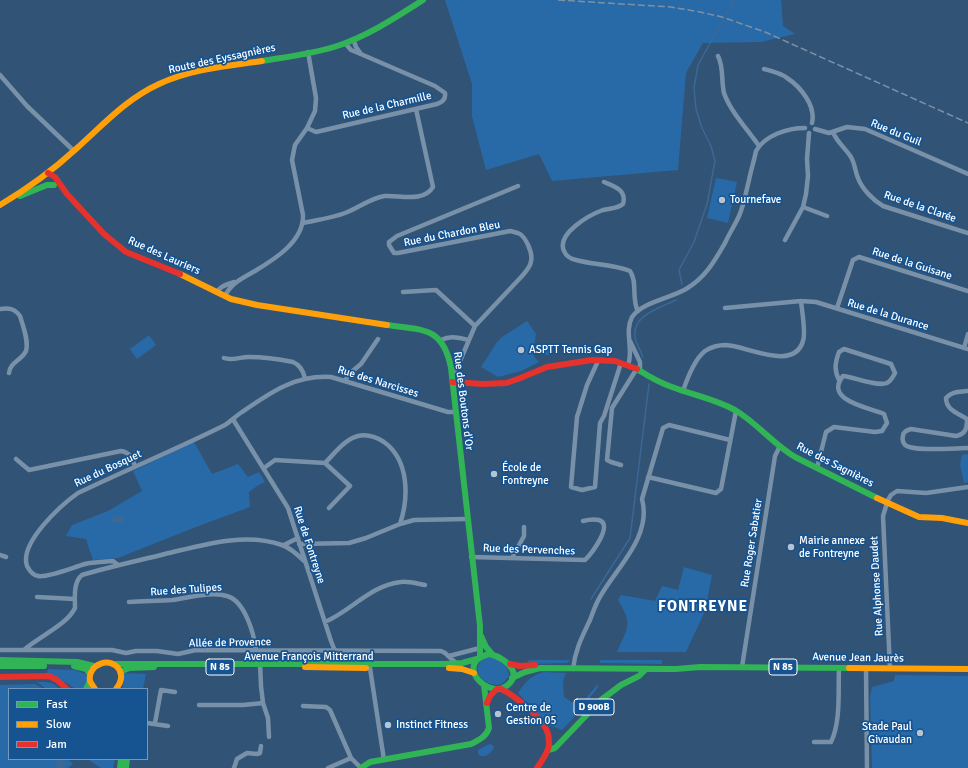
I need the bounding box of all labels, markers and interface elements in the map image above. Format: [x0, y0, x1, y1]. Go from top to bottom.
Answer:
street label: Route des Eyssagnières [167, 41, 277, 77]
street label: Rue de la Charmille [341, 89, 433, 123]
street label: Rue du Guil [869, 117, 923, 149]
street label: Rue de la Clarée [882, 188, 958, 226]
place label: Tournefave [730, 193, 781, 207]
marker: Tournefave [717, 195, 727, 205]
street label: Rue du Chardon Bleu [403, 218, 501, 250]
street label: Rue des Lauriers [126, 234, 202, 278]
street label: Rue de la Guisane [870, 245, 954, 283]
street label: Rue de la Durance [846, 296, 930, 334]
place label: ASPTT Tennis Gap [529, 343, 612, 357]
marker: ASPTT Tennis Gap [516, 345, 526, 355]
street label: Rue des Boutons d'Or [450, 351, 476, 451]
street label: Rue des Narcisses [336, 363, 420, 401]
street label: Rue des Sagnières [794, 440, 876, 490]
street label: Rue du Bosquet [72, 448, 144, 490]
place label: École de Fontreyne [502, 461, 549, 487]
marker: École de Fontreyne [489, 469, 499, 479]
street label: Rue Roger Sabatier [738, 498, 766, 588]
street label: Rue de Fontreyne [290, 504, 328, 586]
place label: Mairie annexe de Fontreyne [799, 534, 865, 560]
street label: Rue Alphonse Daudet [868, 536, 886, 636]
street label: Rue des Pervenches [483, 542, 575, 558]
marker: Mairie annexe de Fontreyne [786, 542, 796, 552]
street label: Rue des Tulipes [150, 581, 222, 599]
district label: FONTREYNE [658, 598, 748, 616]
street label: Allée de Provence [189, 636, 271, 650]
street label: Avenue François Mitterrand [244, 650, 374, 664]
street label: Avenue Jean Jaurès [812, 651, 904, 665]
road number: N 85 [206, 659, 234, 675]
road number: N 85 [769, 659, 797, 675]
legend [8, 688, 148, 760]
text: Fast [46, 697, 67, 712]
road number: D 900B [574, 699, 614, 715]
place label: Centre de Gestion 05 [506, 701, 556, 727]
marker: Centre de Gestion 05 [493, 709, 503, 719]
text: Slow [46, 717, 71, 732]
place label: Instinct Fitness [396, 718, 468, 732]
marker: Instinct Fitness [383, 720, 393, 730]
place label: Stade Paul Givaudan [862, 720, 912, 746]
marker: Stade Paul Givaudan [915, 728, 925, 738]
text: Jam [46, 737, 67, 752]

